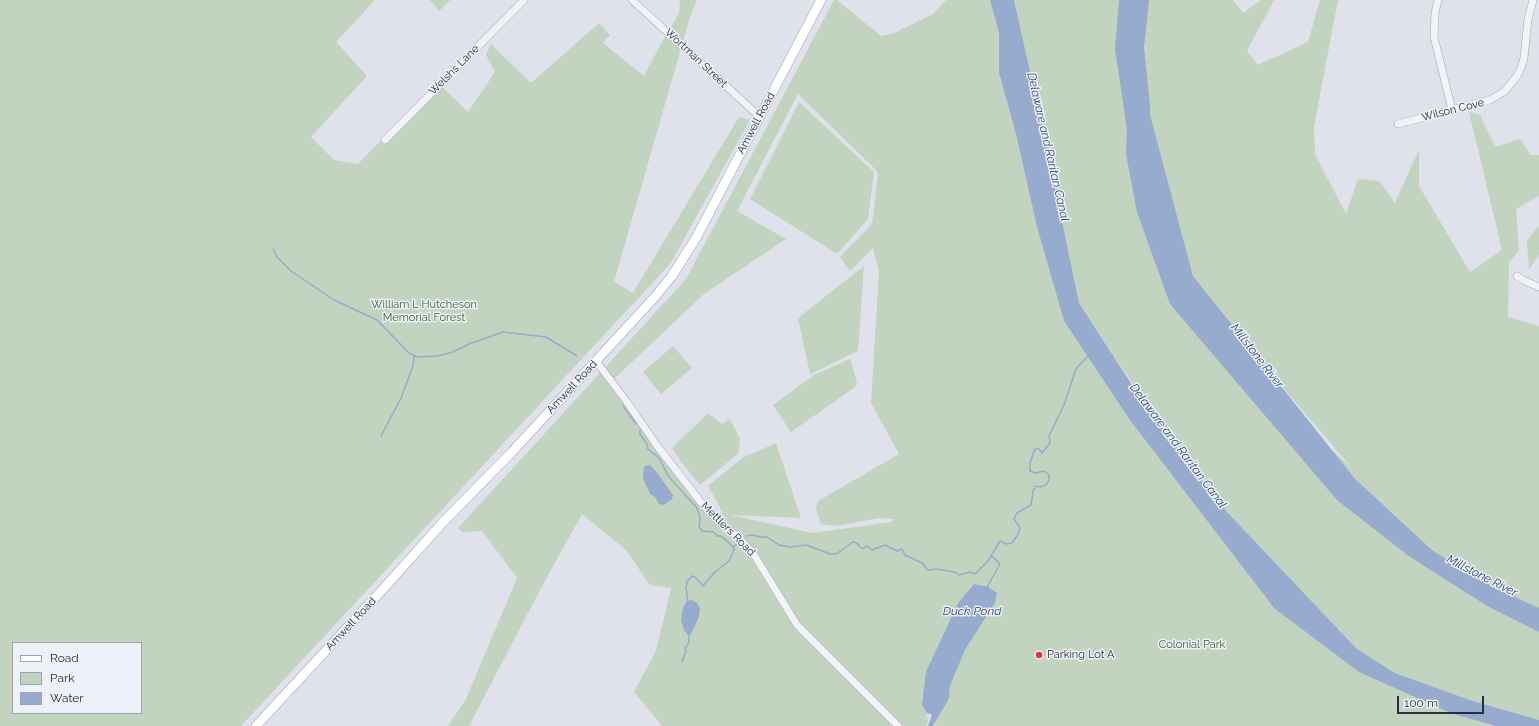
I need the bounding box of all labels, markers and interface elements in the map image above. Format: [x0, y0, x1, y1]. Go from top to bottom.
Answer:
street label: Wortman Street [662, 26, 730, 90]
street label: Welshs Lane [426, 42, 482, 98]
water label: Delaware and Raritan Canal [1024, 71, 1072, 223]
street label: Amwell Road [734, 90, 778, 156]
street label: Wilson Cove [1420, 96, 1486, 124]
park label: William L Hutcheson Memorial Forest [371, 298, 477, 324]
water label: Millstone River [1227, 321, 1287, 391]
street label: Amwell Road [544, 358, 600, 416]
water label: Delaware and Raritan Canal [1126, 381, 1230, 511]
street label: Mettlers Road [698, 499, 758, 559]
water label: Millstone River [1444, 552, 1520, 600]
street label: Amwell Road [323, 595, 379, 653]
water label: Duck Pond [943, 604, 1001, 618]
park label: Colonial Park [1159, 638, 1225, 652]
legend [12, 642, 142, 714]
place label: Parking Lot A [1047, 648, 1115, 662]
marker: Parking Lot A [1034, 650, 1044, 660]
text: Road [50, 651, 79, 665]
text: Park [50, 671, 75, 685]
scale bar [1399, 688, 1486, 714]
text: Water [50, 691, 84, 705]
text: 100 m [1404, 696, 1438, 710]

